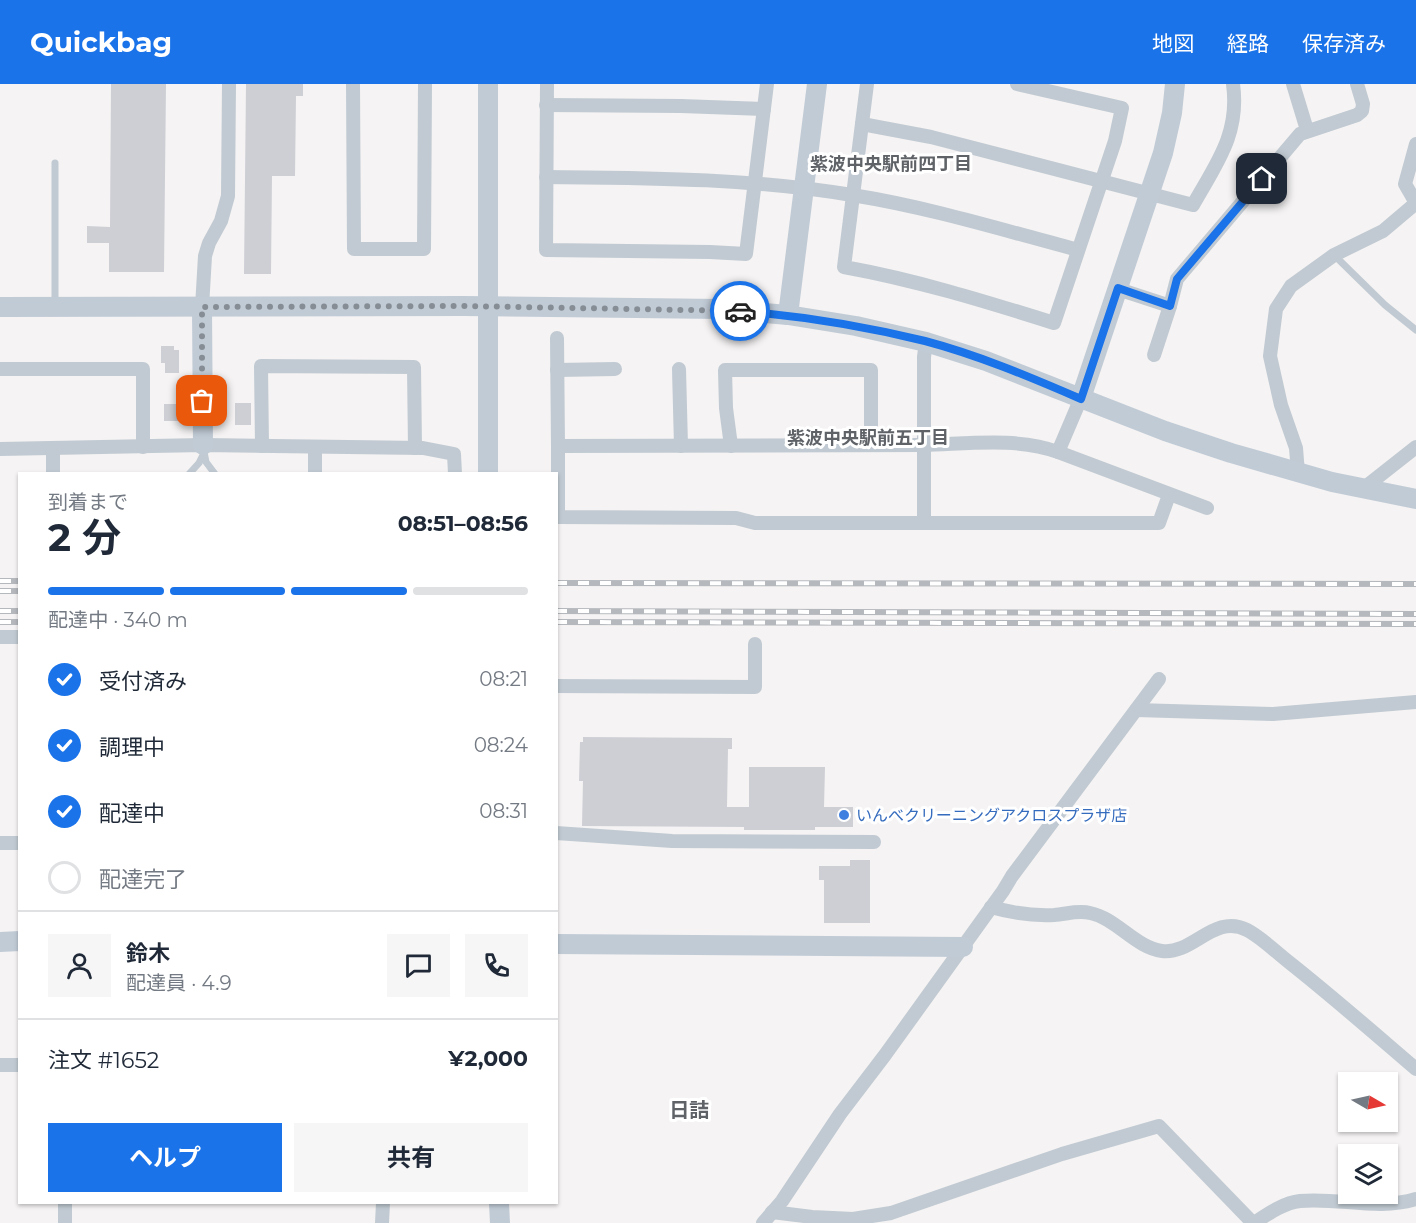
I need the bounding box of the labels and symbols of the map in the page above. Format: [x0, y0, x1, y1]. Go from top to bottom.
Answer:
district label: 紫波中央駅前四丁目 [810, 153, 972, 175]
pin [1236, 153, 1287, 204]
courier [710, 281, 770, 341]
pin [176, 375, 227, 426]
district label: 紫波中央駅前五丁目 [787, 427, 949, 449]
place label: いんべクリーニングアクロスプラザ店 [856, 806, 1127, 825]
marker: いんべクリーニングアクロスプラザ店 [837, 808, 851, 822]
north arrow [1338, 1072, 1398, 1132]
district label: 日詰 [669, 1098, 709, 1122]

